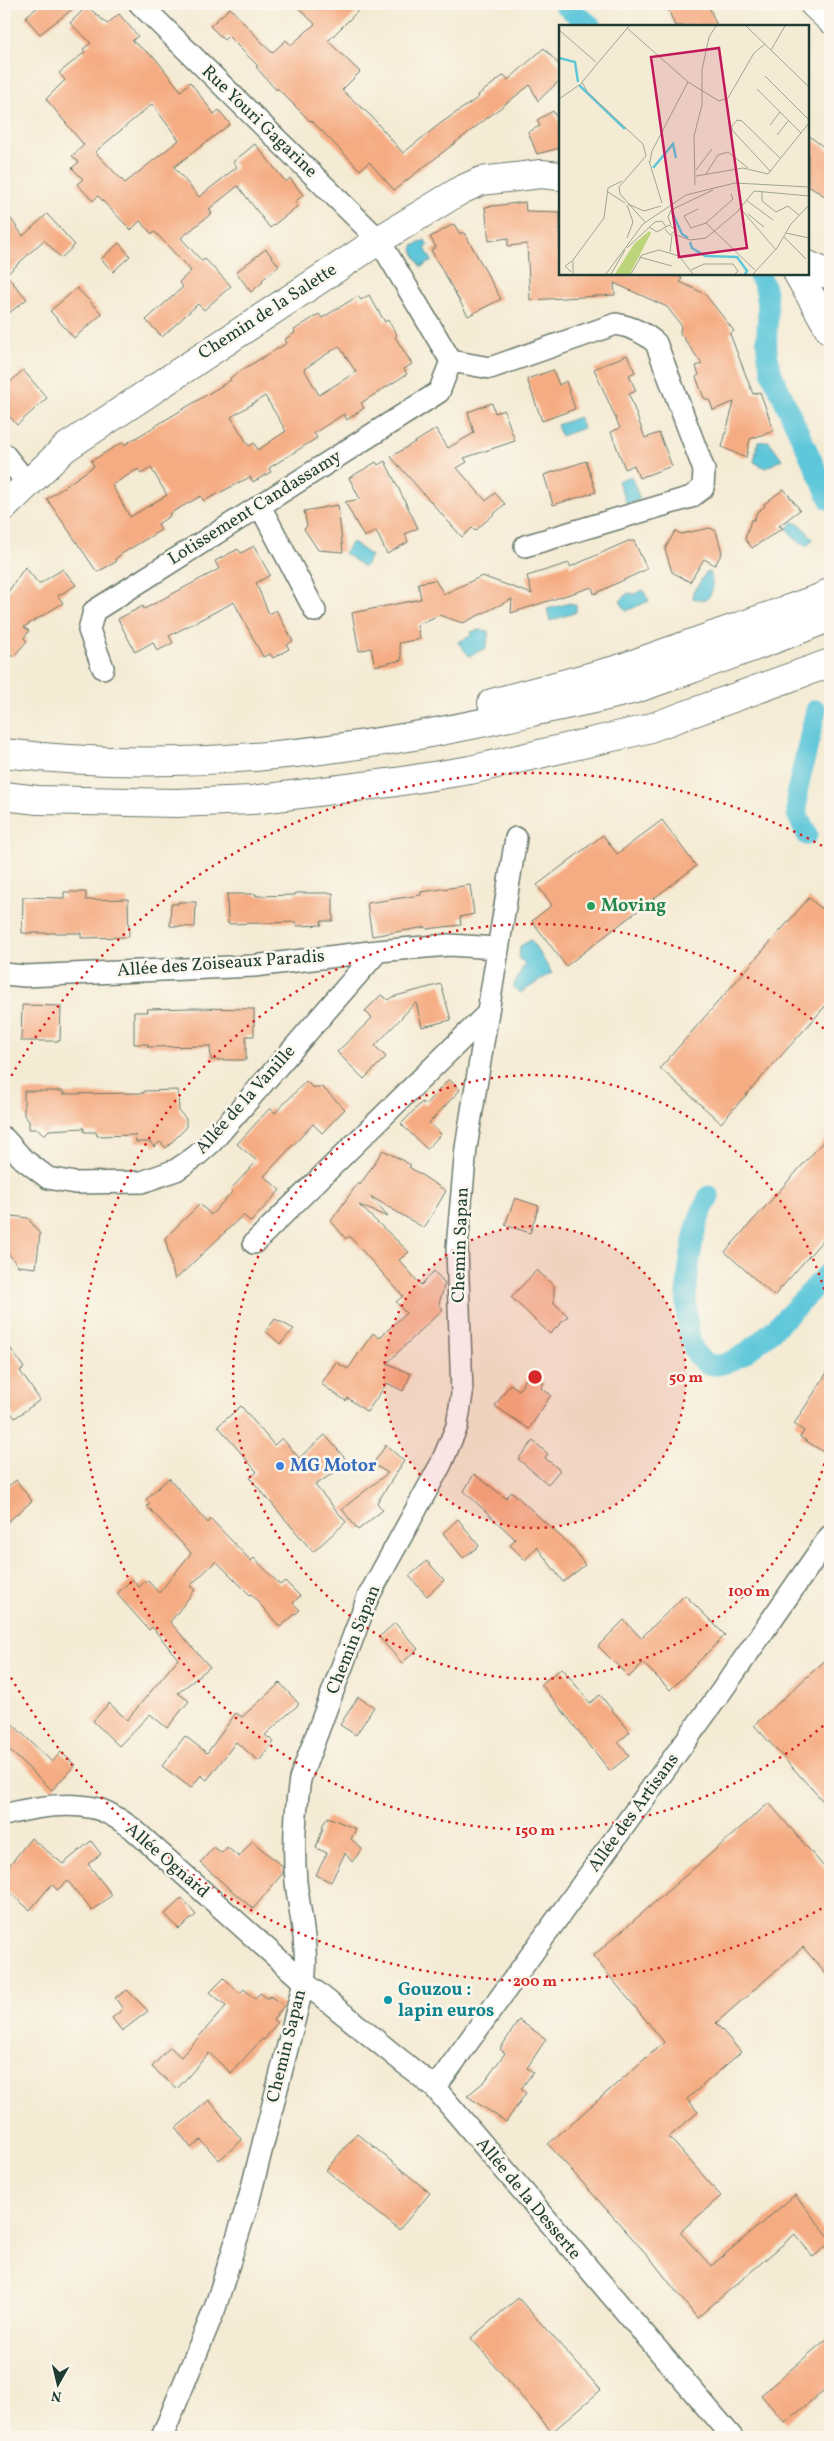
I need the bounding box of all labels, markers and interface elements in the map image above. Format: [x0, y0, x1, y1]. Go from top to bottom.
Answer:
inset map [559, 25, 809, 275]
street label: Rue Youri Gagarine [195, 60, 323, 184]
street label: Chemin de la Salette [194, 258, 342, 366]
street label: Lotissement Candassamy [163, 444, 347, 572]
place label: Moving [601, 894, 666, 919]
marker: Moving [585, 900, 597, 912]
street label: Allée des Zoiseaux Paradis [116, 944, 326, 984]
street label: Allée de la Vanille [190, 1040, 302, 1160]
street label: Chemin Sapan [446, 1187, 476, 1303]
centre of rings [526, 1368, 544, 1386]
text: 50 m [669, 1368, 703, 1389]
place label: MG Motor [290, 1454, 377, 1479]
marker: MG Motor [274, 1460, 286, 1472]
street label: Chemin Sapan [321, 1581, 387, 1698]
text: 100 m [728, 1582, 771, 1603]
street label: Allée des Artisans [582, 1749, 686, 1877]
street label: Allée Ognard [120, 1817, 214, 1905]
text: 150 m [515, 1821, 555, 1842]
text: 200 m [513, 1972, 557, 1993]
place label: Gouzou : lapin euros [398, 1978, 494, 2024]
street label: Chemin Sapan [261, 1987, 313, 2105]
marker: Gouzou : lapin euros [382, 1994, 394, 2006]
street label: Allée de la Desserte [470, 2133, 586, 2265]
north arrow [32, 2358, 82, 2408]
text: N [50, 2385, 63, 2406]

